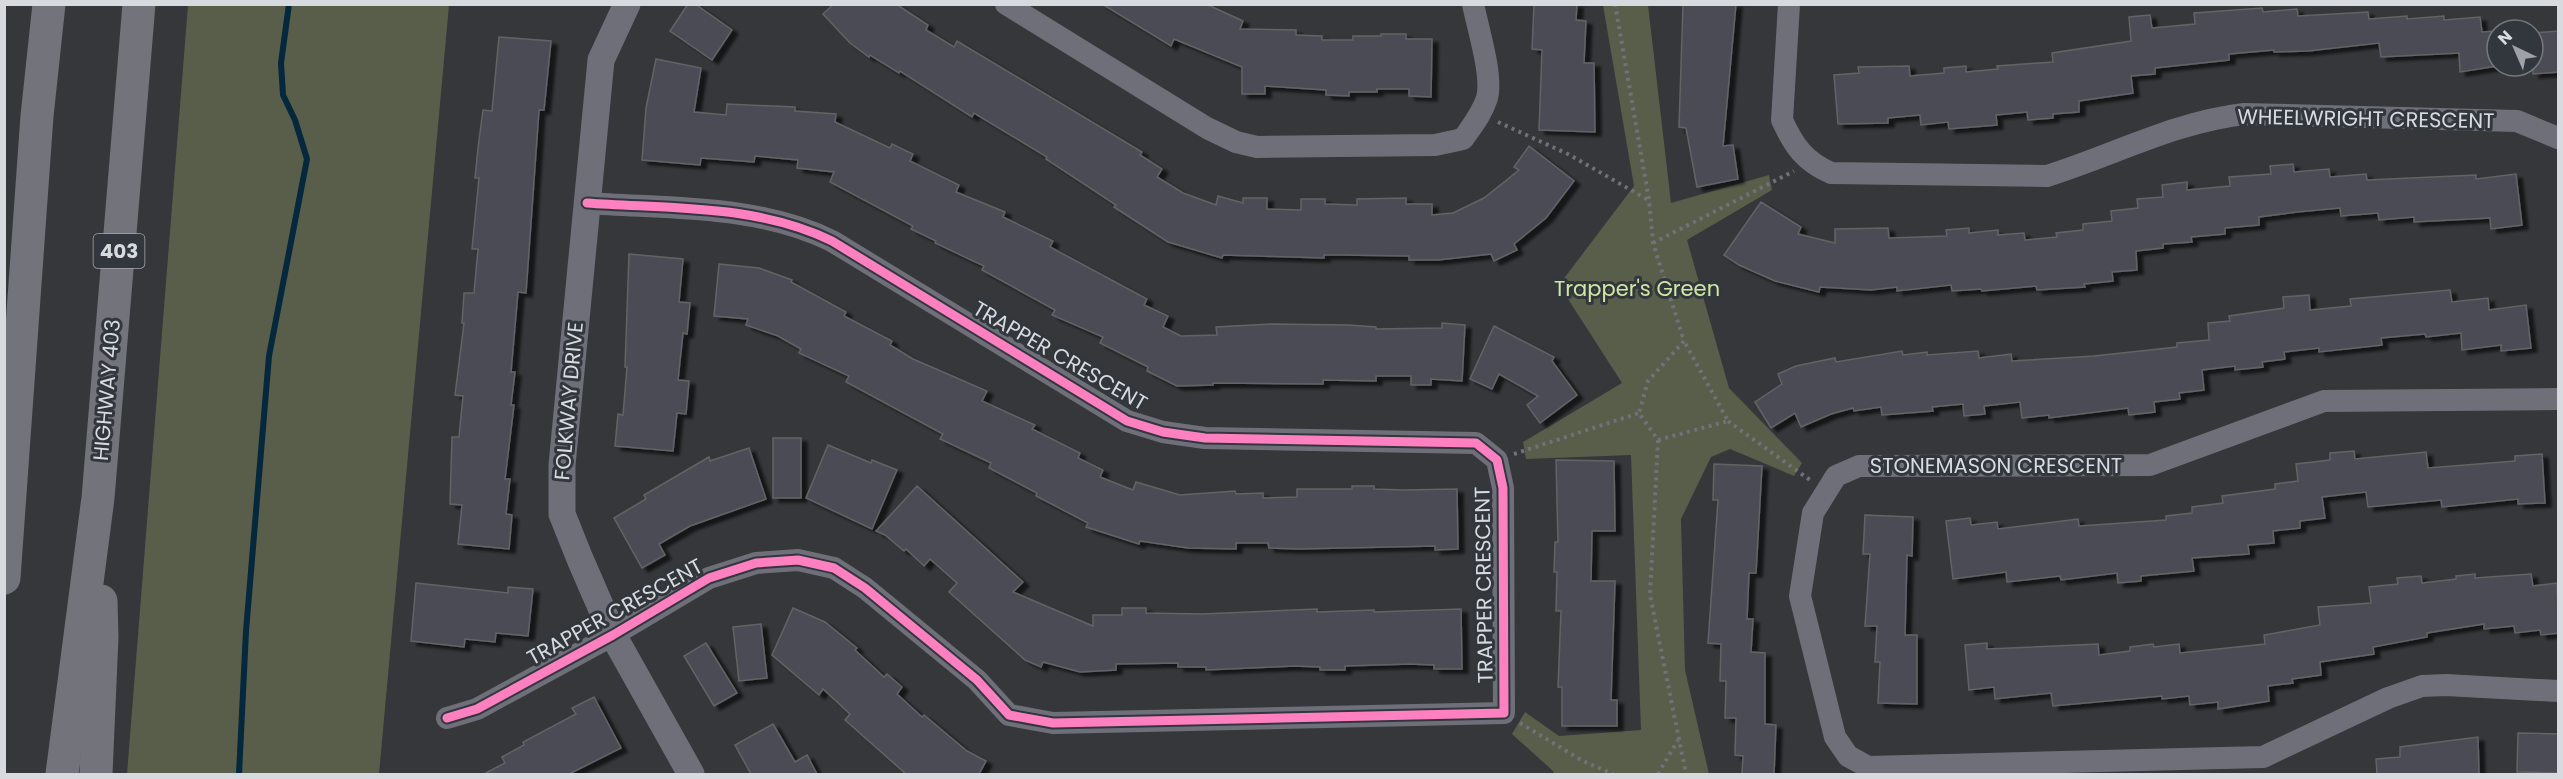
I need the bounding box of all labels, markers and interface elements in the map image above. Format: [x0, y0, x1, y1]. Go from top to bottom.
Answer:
north arrow [2485, 18, 2545, 78]
text: N [2493, 25, 2517, 50]
street label: WHEELWRIGHT CRESCENT [2237, 102, 2495, 135]
road number: 403 [94, 234, 144, 268]
park label: Trapper's Green [1554, 274, 1720, 303]
street label: TRAPPER CRESCENT [968, 294, 1153, 417]
street label: HIGHWAY 403 [86, 318, 127, 462]
street label: FOLKWAY DRIVE [547, 320, 590, 481]
street label: STONEMASON CRESCENT [1870, 451, 2122, 480]
street label: TRAPPER CRESCENT [1467, 486, 1500, 684]
street label: TRAPPER CRESCENT [522, 551, 708, 672]

